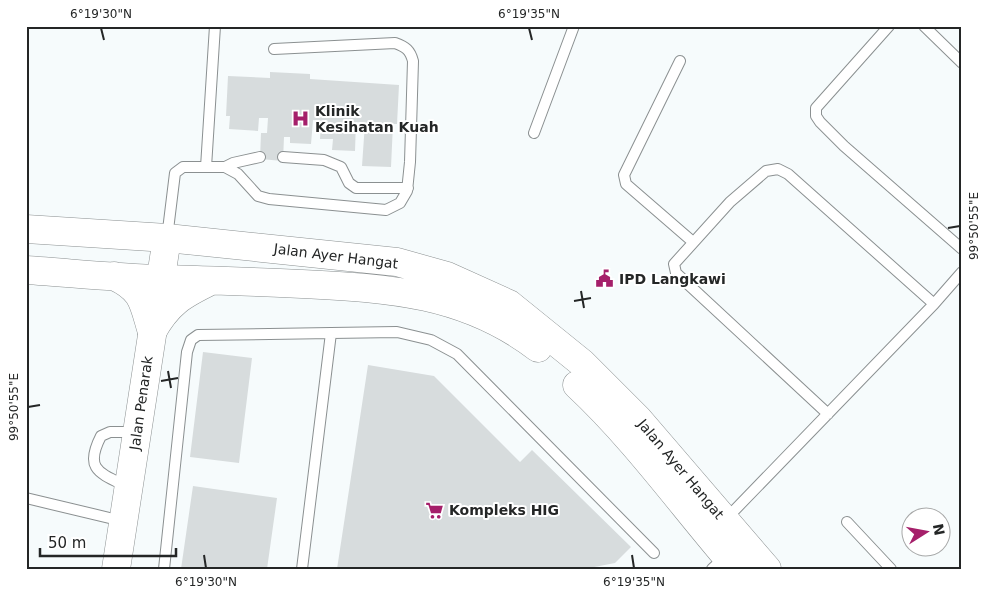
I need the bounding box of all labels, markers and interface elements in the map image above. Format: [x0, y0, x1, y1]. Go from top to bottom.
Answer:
text: 6°19'30"N [70, 7, 132, 21]
text: 6°19'35"N [498, 7, 560, 21]
place label: Klinik Kesihatan Kuah [315, 103, 439, 135]
hospital icon: Klinik Kesihatan Kuah [291, 109, 311, 129]
text: 99°50'55"E [967, 192, 981, 260]
street label: Jalan Ayer Hangat [272, 240, 400, 272]
public building icon: IPD Langkawi [595, 269, 615, 289]
place label: IPD Langkawi [619, 271, 726, 287]
street label: Jalan Penarak [126, 354, 156, 452]
text: 99°50'55"E [7, 373, 21, 441]
street label: Jalan Ayer Hangat [634, 415, 728, 522]
supermarket icon: Kompleks HIG [425, 500, 445, 520]
place label: Kompleks HIG [449, 502, 559, 518]
north arrow [900, 508, 950, 558]
text: N [930, 522, 948, 537]
scale bar [40, 525, 176, 557]
text: 50 m [48, 534, 86, 552]
text: 6°19'30"N [175, 575, 237, 589]
text: 6°19'35"N [603, 575, 665, 589]

